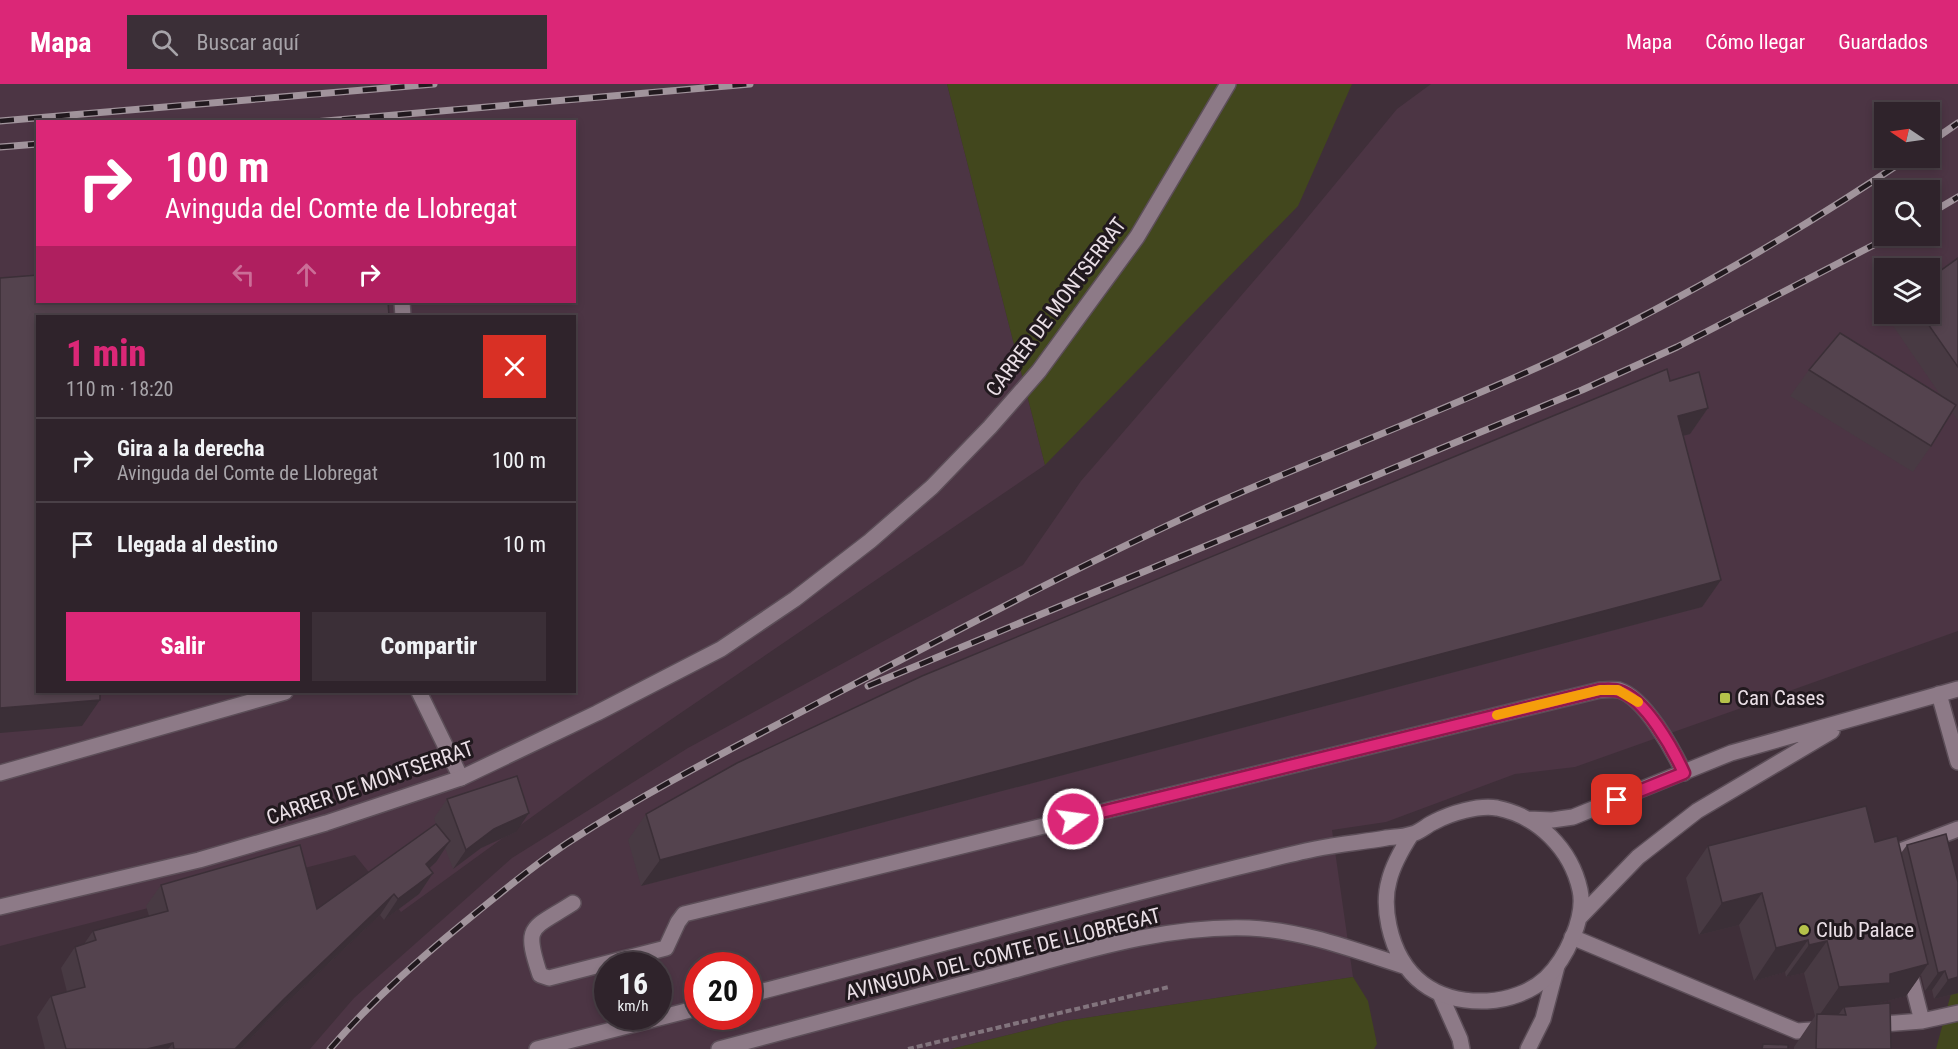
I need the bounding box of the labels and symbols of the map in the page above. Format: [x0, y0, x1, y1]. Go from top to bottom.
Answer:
north arrow [1874, 102, 1940, 168]
street label: CARRER DE MONTSERRAT [981, 213, 1131, 401]
place label: Can Cases [1737, 686, 1825, 710]
marker: Can Cases [1718, 691, 1732, 705]
street label: CARRER DE MONTSERRAT [263, 736, 477, 830]
pin [1591, 774, 1642, 825]
position arrow [1041, 787, 1105, 851]
street label: AVINGUDA DEL COMTE DE LLOBREGAT [843, 903, 1163, 1005]
place label: Club Palace [1816, 918, 1914, 942]
marker: Club Palace [1797, 923, 1811, 937]
speed limit sign: 20 [684, 952, 762, 1030]

